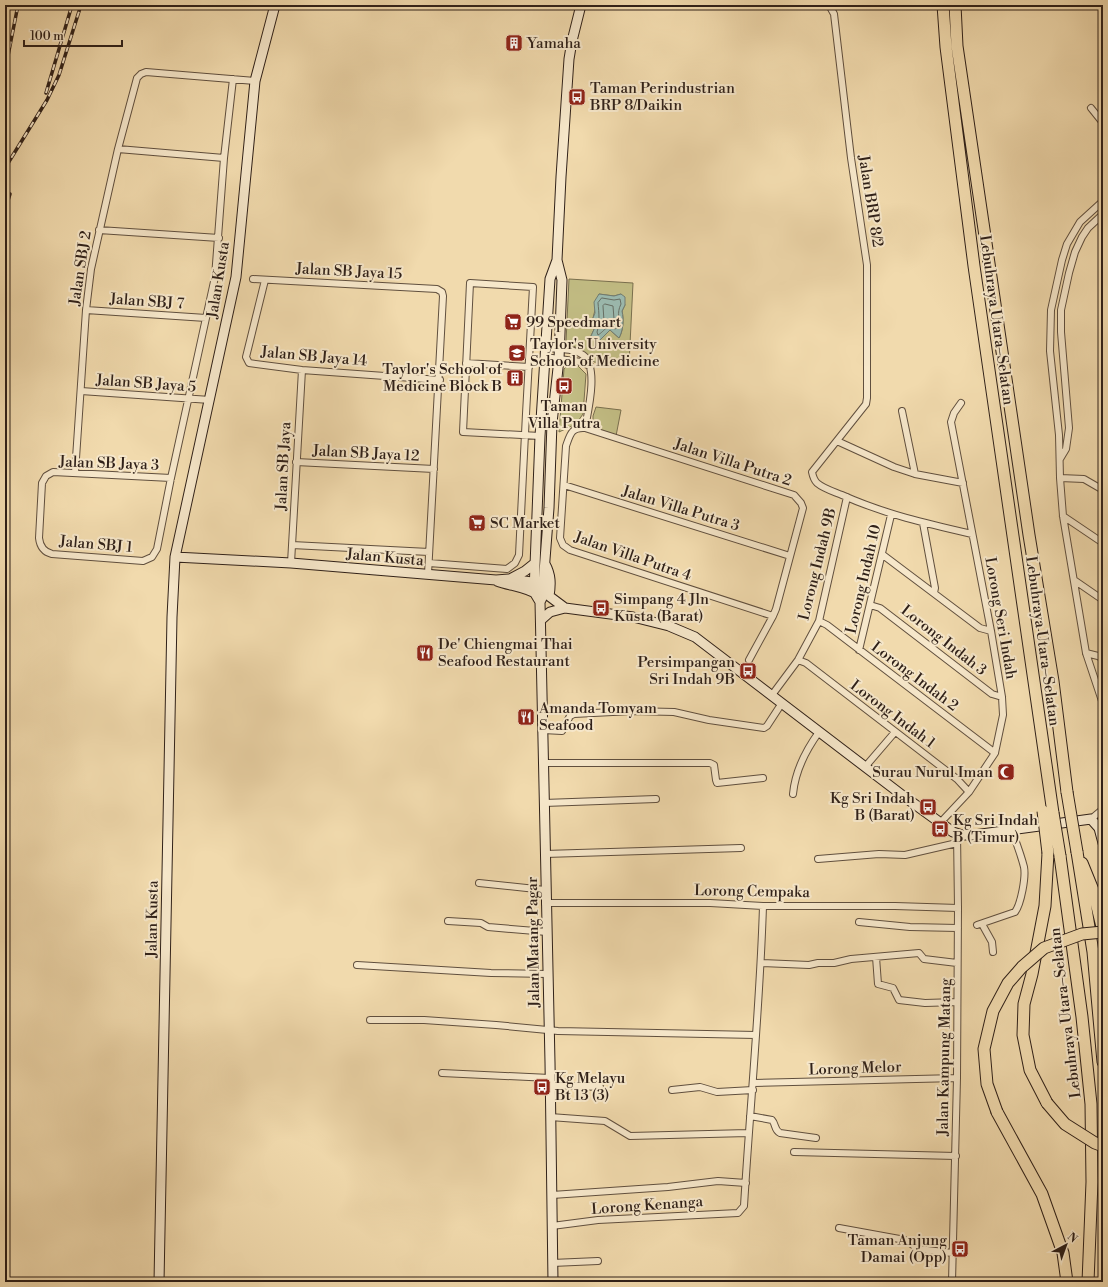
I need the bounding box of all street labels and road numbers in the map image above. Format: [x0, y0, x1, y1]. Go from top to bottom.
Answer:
street label: Jalan BRP 8/2 [854, 153, 887, 248]
street label: Jalan SBJ 2 [65, 229, 96, 308]
street label: Lebuhraya Utara–Selatan [975, 234, 1018, 406]
street label: Jalan Kusta [203, 240, 234, 321]
street label: Jalan SB Jaya 15 [294, 259, 403, 284]
street label: Jalan SBJ 7 [108, 289, 185, 314]
street label: Jalan SB Jaya 14 [259, 342, 368, 371]
street label: Jalan SB Jaya 5 [94, 370, 197, 396]
street label: Jalan SB Jaya [272, 421, 295, 512]
street label: Jalan Villa Putra 2 [671, 434, 794, 490]
street label: Jalan SB Jaya 12 [311, 441, 420, 466]
street label: Jalan SB Jaya 3 [58, 452, 159, 475]
street label: Jalan Villa Putra 3 [619, 481, 742, 535]
street label: Lorong Indah 9B [794, 506, 841, 622]
street label: Lorong Indah 10 [842, 523, 885, 636]
street label: Jalan Villa Putra 4 [571, 527, 694, 585]
street label: Jalan SBJ 1 [58, 532, 134, 557]
street label: Jalan Kusta [344, 545, 425, 570]
street label: Lebuhraya Utara–Selatan [1021, 555, 1064, 727]
street label: Lorong Seri Indah [980, 556, 1021, 681]
street label: Lorong Indah 3 [897, 601, 990, 680]
street label: Lorong Indah 2 [867, 637, 962, 715]
street label: Lorong Indah 1 [846, 676, 940, 753]
street label: Jalan Matang Pagar [523, 876, 544, 1009]
street label: Jalan Kusta [142, 880, 163, 959]
street label: Lorong Cempaka [694, 881, 811, 902]
street label: Lebuhraya Utara–Selatan [1046, 927, 1085, 1099]
street label: Jalan Kampung Matang [934, 978, 955, 1137]
street label: Lorong Melor [808, 1057, 902, 1080]
street label: Lorong Kenanga [590, 1192, 704, 1219]

